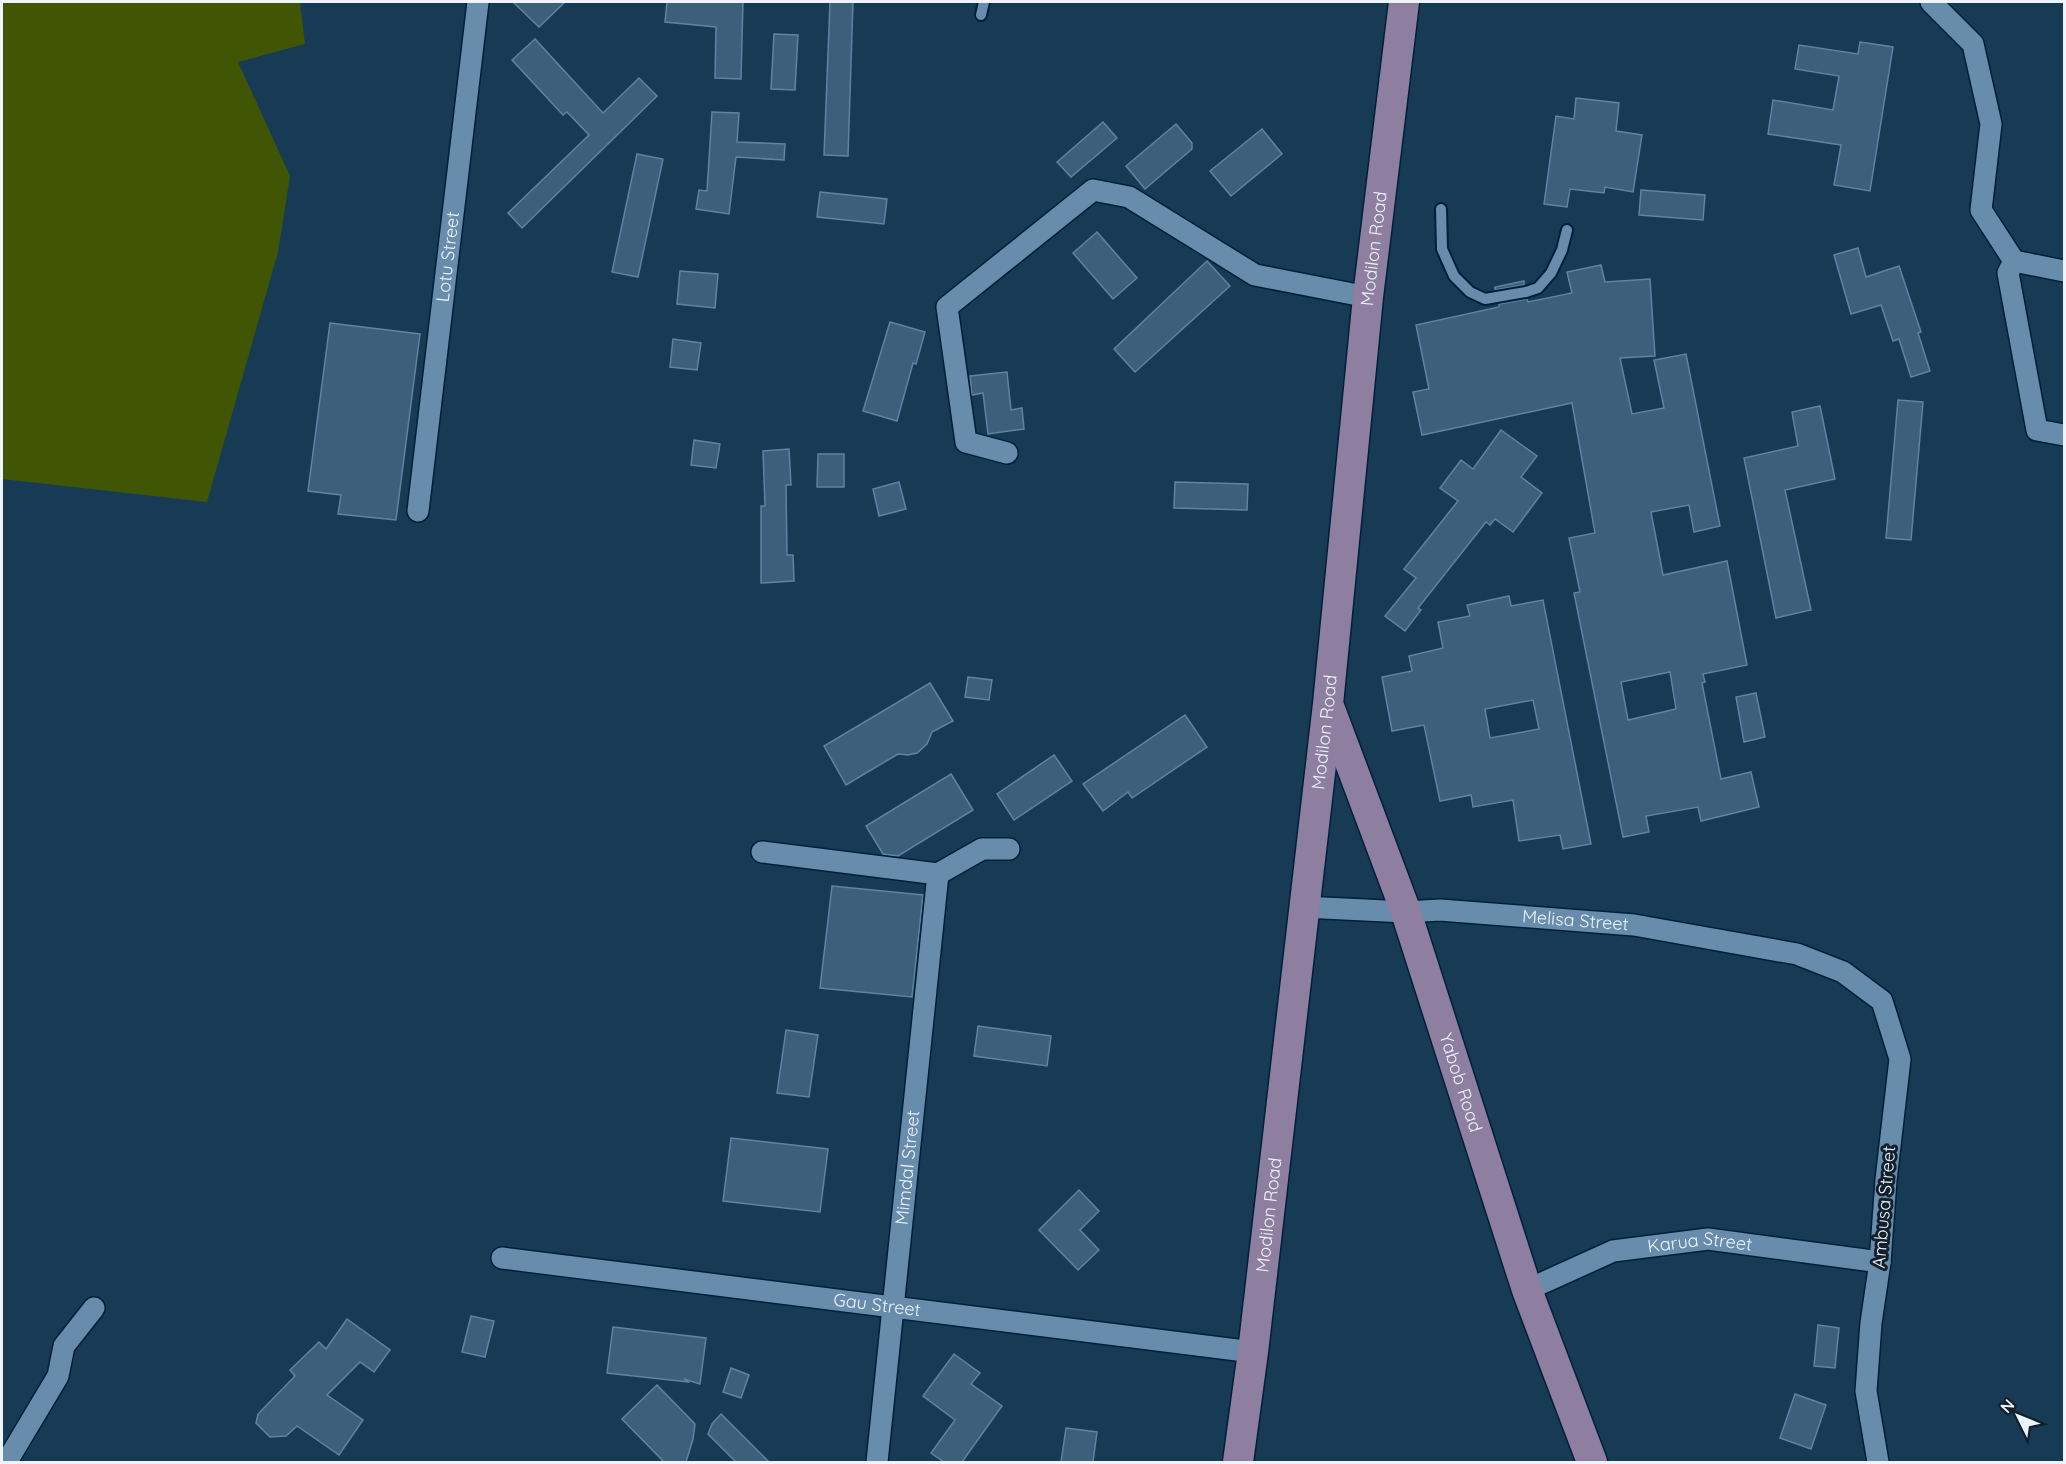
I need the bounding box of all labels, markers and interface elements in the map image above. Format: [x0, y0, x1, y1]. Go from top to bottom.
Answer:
street label: Modilon Road [1355, 190, 1392, 307]
street label: Lotu Street [431, 210, 464, 303]
street label: Modilon Road [1306, 674, 1342, 791]
street label: Melisa Street [1521, 904, 1630, 936]
street label: Yabob Road [1435, 1030, 1488, 1135]
street label: Mimdal Street [890, 1109, 924, 1226]
street label: Ambusa Street [1867, 1145, 1900, 1269]
street label: Modilon Road [1250, 1156, 1286, 1274]
street label: Karua Street [1646, 1226, 1754, 1258]
street label: Gau Street [832, 1288, 922, 1321]
north arrow [1988, 1386, 2048, 1446]
text: N [1996, 1395, 2018, 1417]

